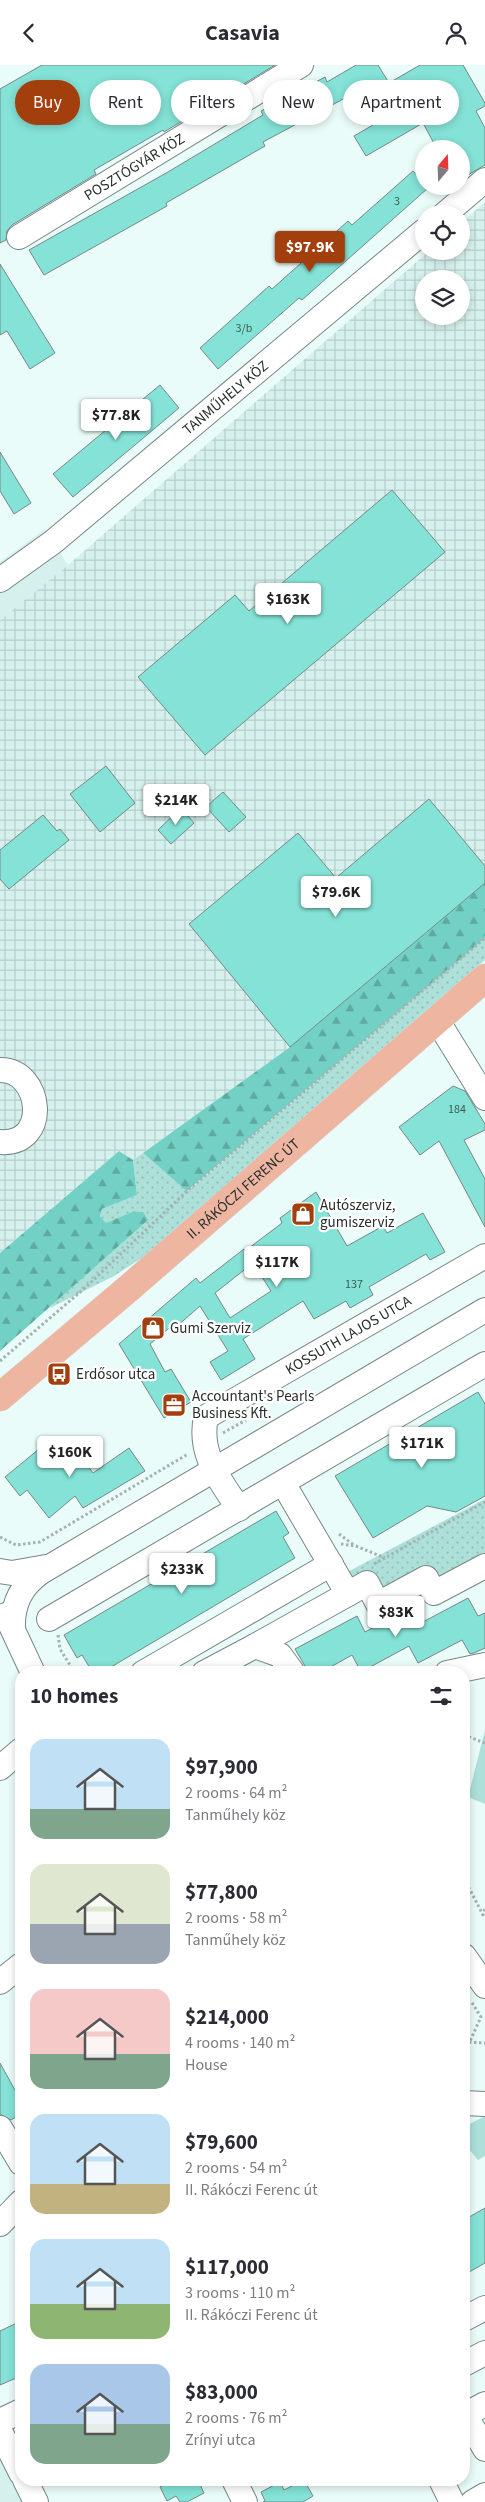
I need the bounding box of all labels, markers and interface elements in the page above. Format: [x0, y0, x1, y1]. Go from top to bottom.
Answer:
text: Casavia [205, 17, 280, 49]
icon: back [15, 19, 43, 47]
icon: person [442, 19, 470, 47]
chip: Buy [15, 80, 80, 125]
chip: Rent [90, 80, 161, 125]
chip: Filters [171, 80, 253, 125]
chip: New [263, 80, 333, 125]
chip: Apartment [343, 80, 459, 125]
street label: POSZTÓGYÁR KÖZ [80, 128, 189, 206]
north arrow [415, 140, 470, 195]
map controls [415, 140, 470, 325]
house number: 3 [394, 193, 400, 210]
button: locate [415, 205, 470, 260]
pin: $97.9K [269, 231, 351, 273]
text: $97.9K [286, 236, 334, 258]
button: layers [415, 270, 470, 325]
house number: 3/b [236, 320, 253, 337]
street label: TANMŰHELY KÖZ [178, 356, 273, 440]
pin: $77.8K [75, 399, 157, 441]
text: $77.8K [92, 404, 140, 426]
pin: $163K [253, 583, 323, 625]
text: $163K [266, 588, 310, 610]
pin: $214K [141, 783, 211, 826]
text: $214K [154, 789, 198, 811]
pin: $79.6K [295, 875, 377, 918]
text: $79.6K [312, 881, 360, 903]
house number: 184 [448, 1101, 466, 1118]
street label: II. RÁKÓCZI FERENC ÚT [182, 1134, 304, 1244]
place label: Autószerviz, gumiszerviz [320, 1195, 396, 1233]
shop icon: Autószerviz, gumiszerviz [290, 1201, 316, 1227]
pin: $117K [242, 1245, 312, 1288]
text: $117K [255, 1251, 299, 1273]
house number: 137 [345, 1276, 363, 1293]
street label: KOSSUTH LAJOS UTCA [281, 1290, 416, 1380]
shop icon: Gumi Szerviz [140, 1315, 166, 1341]
place label: Gumi Szerviz [170, 1318, 251, 1339]
bus stop icon: Erdősor utca [46, 1361, 72, 1387]
place label: Erdősor utca [76, 1364, 155, 1385]
place label: Accountant's Pearls Business Kft. [192, 1386, 314, 1424]
office icon: Accountant's Pearls Business Kft. [161, 1392, 187, 1418]
pin: $171K [387, 1427, 457, 1469]
text: $171K [400, 1432, 444, 1454]
pin: $160K [35, 1435, 105, 1478]
text: $160K [48, 1441, 92, 1463]
pin: $233K [147, 1553, 217, 1595]
text: $233K [160, 1558, 204, 1580]
pin: $83K [366, 1595, 426, 1638]
text: $83K [378, 1601, 414, 1623]
text: 10 homes [30, 1681, 118, 1711]
icon: filters [427, 1682, 455, 1710]
text: $97,900 [185, 1752, 258, 1782]
icon: home [70, 1759, 130, 1819]
text: 2 rooms · 64 m² [185, 1782, 287, 1804]
text: Tanműhely köz [185, 1804, 286, 1826]
text: $77,800 [185, 1877, 258, 1907]
icon: home [70, 1884, 130, 1944]
text: 2 rooms · 58 m² [185, 1907, 287, 1929]
text: Tanműhely köz [185, 1929, 286, 1951]
text: $214,000 [185, 2002, 269, 2032]
icon: home [70, 2009, 130, 2069]
text: 4 rooms · 140 m² [185, 2032, 295, 2054]
text: House [185, 2054, 227, 2076]
text: $79,600 [185, 2127, 258, 2157]
icon: home [70, 2134, 130, 2194]
text: 2 rooms · 54 m² [185, 2157, 287, 2179]
text: II. Rákóczi Ferenc út [185, 2179, 318, 2201]
text: $117,000 [185, 2252, 269, 2282]
icon: home [70, 2259, 130, 2319]
text: 3 rooms · 110 m² [185, 2282, 295, 2304]
text: II. Rákóczi Ferenc út [185, 2304, 318, 2326]
text: $83,000 [185, 2377, 258, 2407]
icon: home [70, 2384, 130, 2444]
text: 2 rooms · 76 m² [185, 2407, 287, 2429]
text: Zrínyi utca [185, 2429, 256, 2451]

